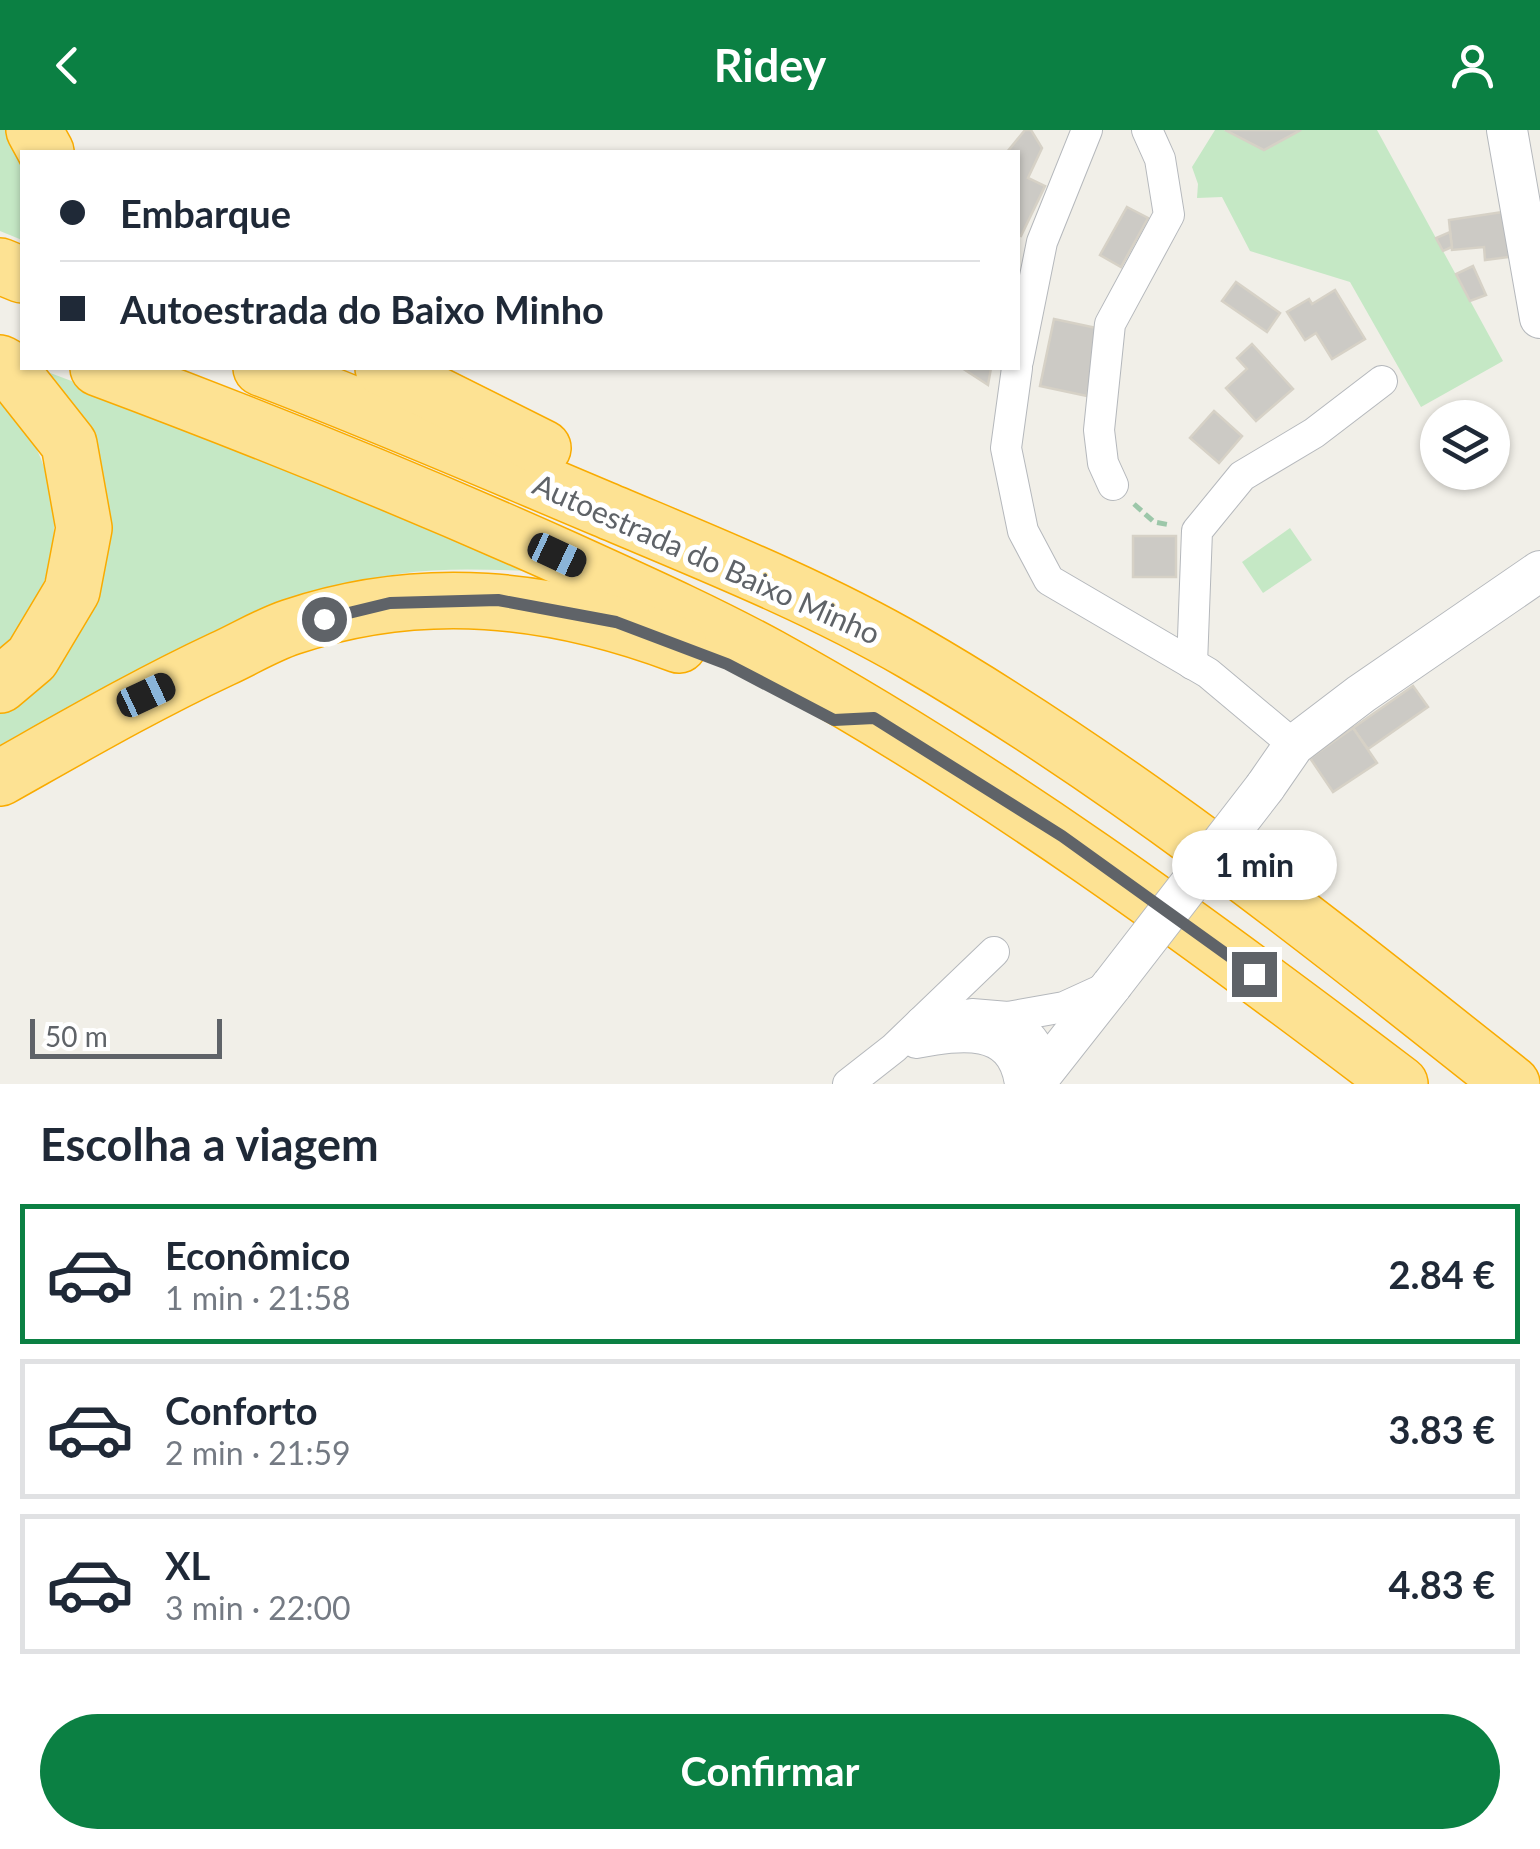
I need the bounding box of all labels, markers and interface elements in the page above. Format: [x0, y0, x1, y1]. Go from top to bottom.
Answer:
icon: back [40, 38, 95, 93]
text: Ridey [714, 38, 826, 92]
icon: person [1445, 38, 1500, 93]
text: Embarque [120, 190, 291, 236]
text: Autoestrada do Baixo Minho [120, 286, 604, 332]
map controls [1420, 400, 1510, 490]
button: layers [1420, 400, 1510, 490]
street label: Autoestrada do Baixo Minho [528, 465, 886, 651]
car [523, 529, 591, 581]
route start [302, 597, 347, 642]
car [112, 669, 180, 721]
callout: 1 min [1172, 829, 1336, 899]
text: 1 min [1215, 845, 1294, 884]
route end [1232, 952, 1277, 997]
scale bar [30, 1014, 222, 1058]
text: 50 m [45, 1019, 108, 1053]
text: Escolha a viagem [40, 1117, 379, 1171]
icon: car [45, 1229, 135, 1319]
text: Econômico [165, 1232, 350, 1278]
text: 2.84 € [1389, 1251, 1495, 1297]
text: 1 min · 21:58 [165, 1278, 351, 1317]
icon: car [45, 1384, 135, 1474]
text: Conforto [165, 1387, 318, 1433]
text: 3.83 € [1389, 1406, 1495, 1452]
text: 2 min · 21:59 [165, 1433, 351, 1472]
icon: car [45, 1539, 135, 1629]
text: XL [165, 1542, 210, 1588]
text: 4.83 € [1389, 1561, 1495, 1607]
text: 3 min · 22:00 [165, 1588, 351, 1627]
button: Confirmar [40, 1714, 1500, 1829]

